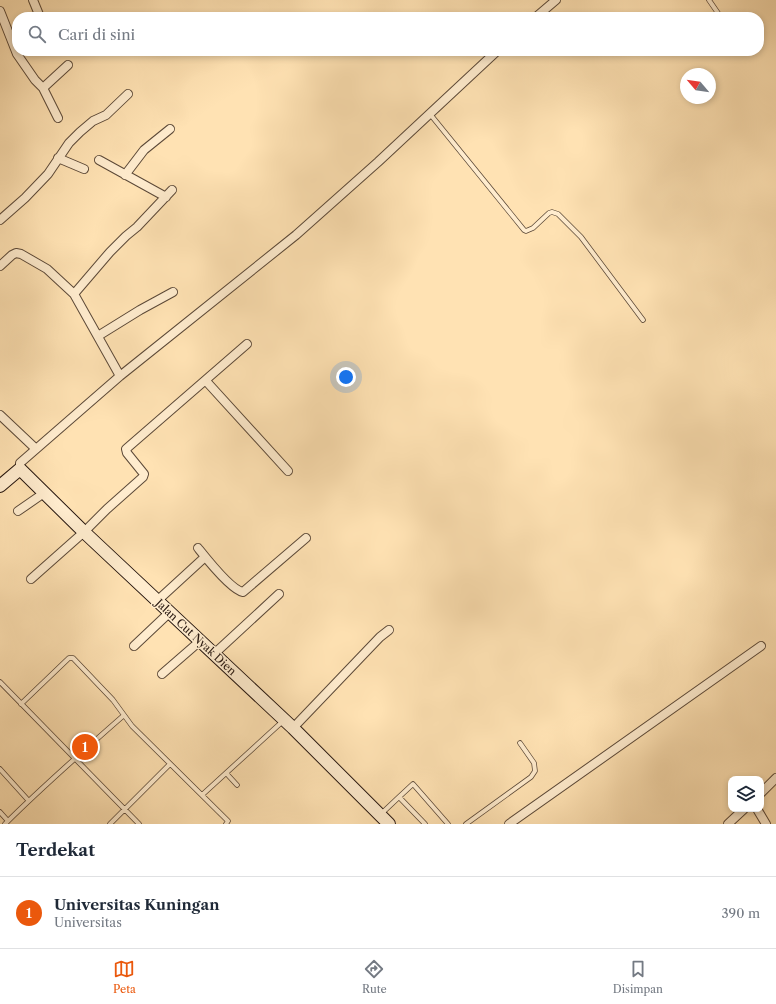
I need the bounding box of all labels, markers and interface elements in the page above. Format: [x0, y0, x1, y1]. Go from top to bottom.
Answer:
search box [12, 12, 764, 56]
icon: search [26, 23, 48, 45]
text: Cari di sini [58, 25, 135, 44]
north arrow [680, 68, 716, 104]
your location [336, 367, 356, 387]
street label: Jalan Cut Nyak Dien [151, 595, 239, 678]
pin: 1 [72, 732, 98, 762]
map controls [728, 776, 764, 812]
button: layers [728, 776, 764, 812]
text: Terdekat [16, 840, 95, 860]
text: Universitas Kuningan [54, 895, 219, 914]
text: 1 [26, 905, 32, 921]
text: 390 m [721, 905, 760, 921]
text: Universitas [54, 914, 122, 930]
tab: Peta [113, 958, 136, 996]
tab: Rute [362, 958, 387, 996]
tab: Disimpan [613, 958, 663, 996]

